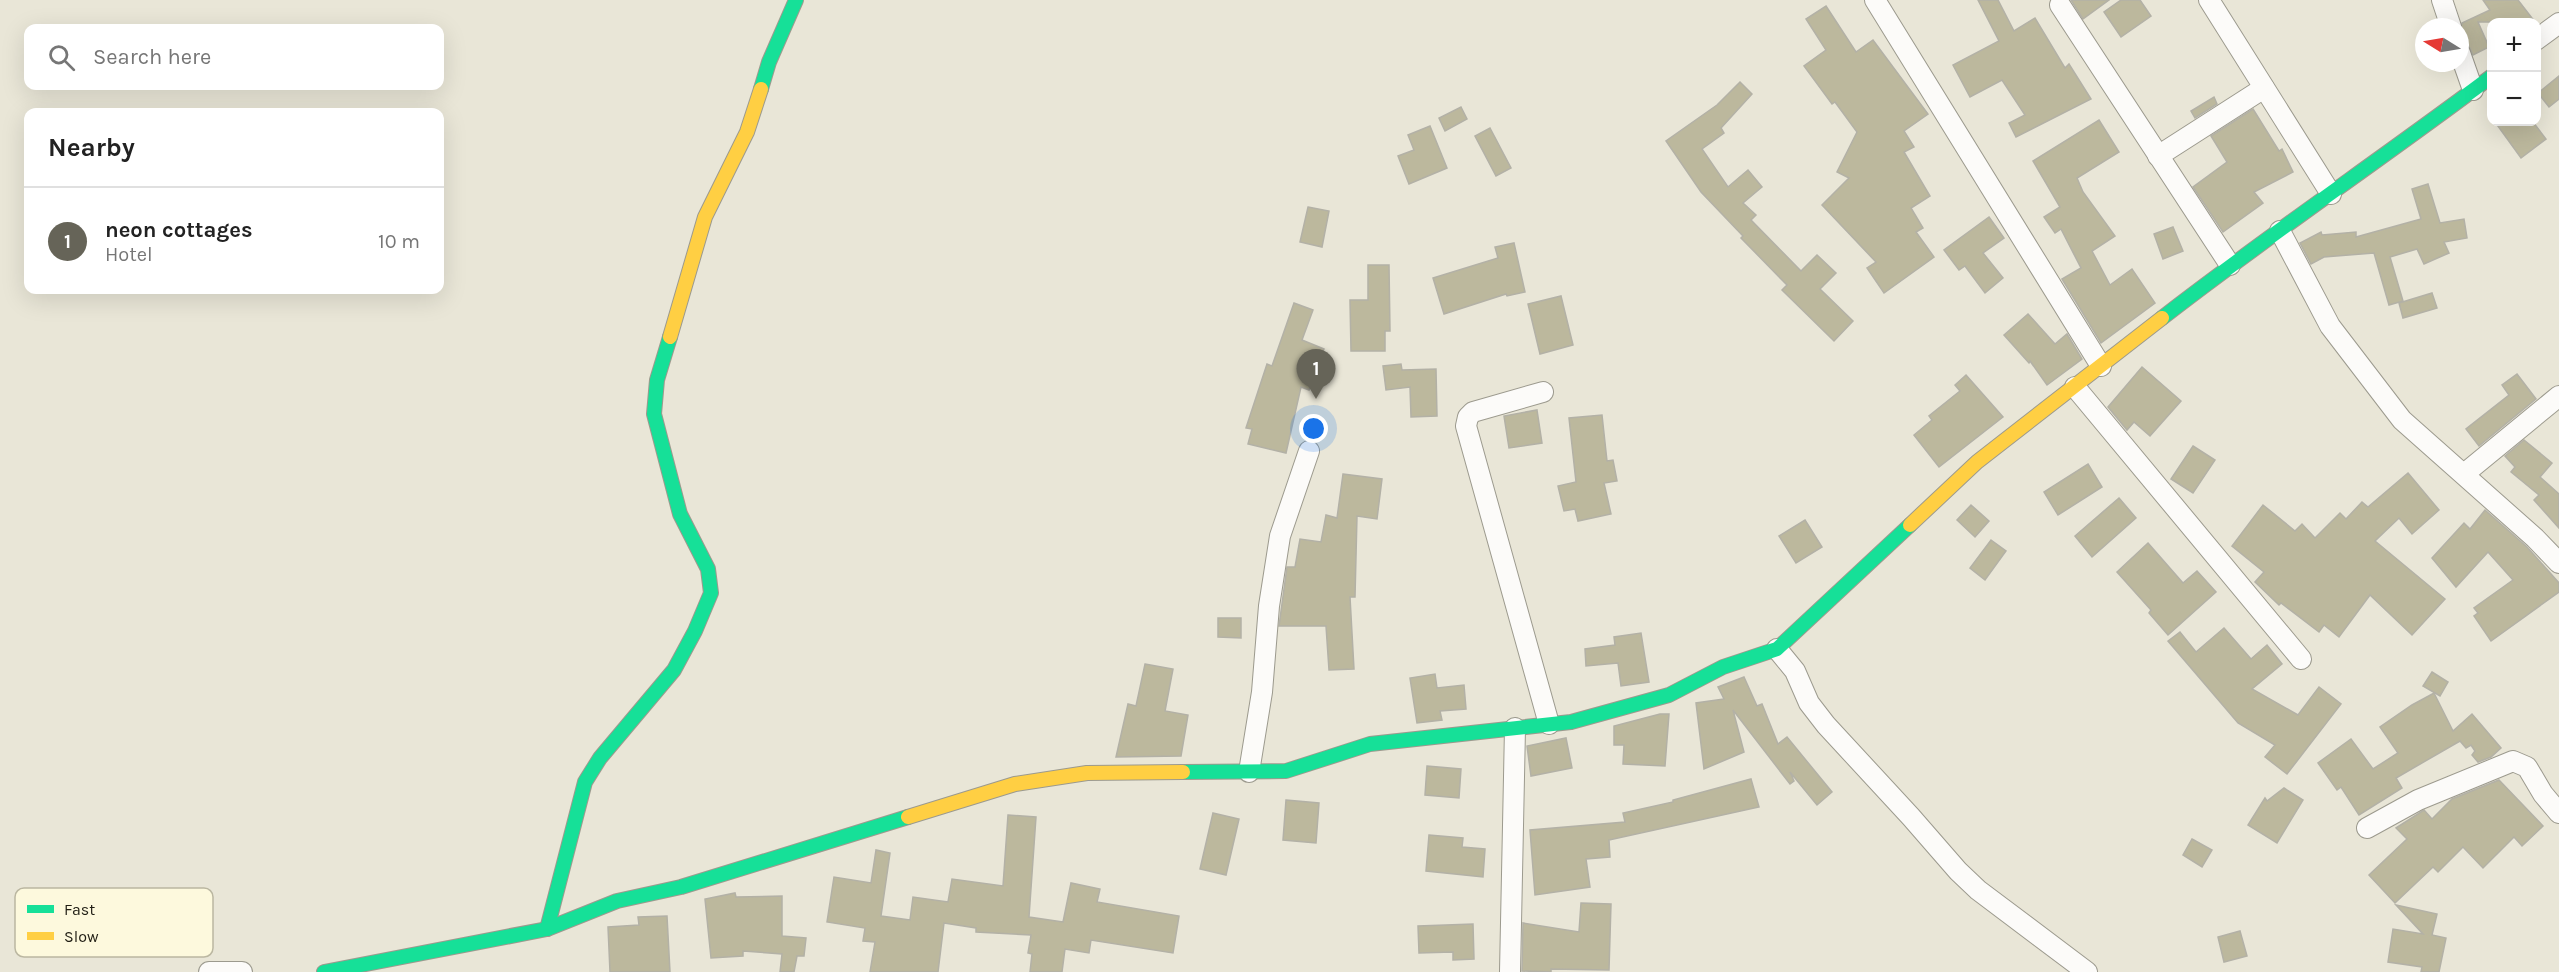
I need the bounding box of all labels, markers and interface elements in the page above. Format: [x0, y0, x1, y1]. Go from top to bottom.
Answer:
north arrow [2415, 18, 2469, 72]
map controls [2487, 18, 2541, 126]
button: + [2487, 18, 2541, 72]
search box [24, 24, 444, 90]
icon: search [45, 41, 78, 74]
text: Search here [93, 44, 211, 70]
button: − [2487, 72, 2541, 126]
text: Nearby [48, 132, 135, 163]
text: neon cottages [105, 217, 253, 243]
text: 1 [64, 230, 71, 253]
text: 10 m [378, 230, 420, 253]
text: Hotel [105, 243, 153, 266]
pin: 1 [1296, 350, 1336, 399]
your location [1299, 414, 1328, 443]
legend [15, 888, 213, 957]
text: Fast [64, 900, 95, 919]
text: Slow [64, 927, 99, 946]

